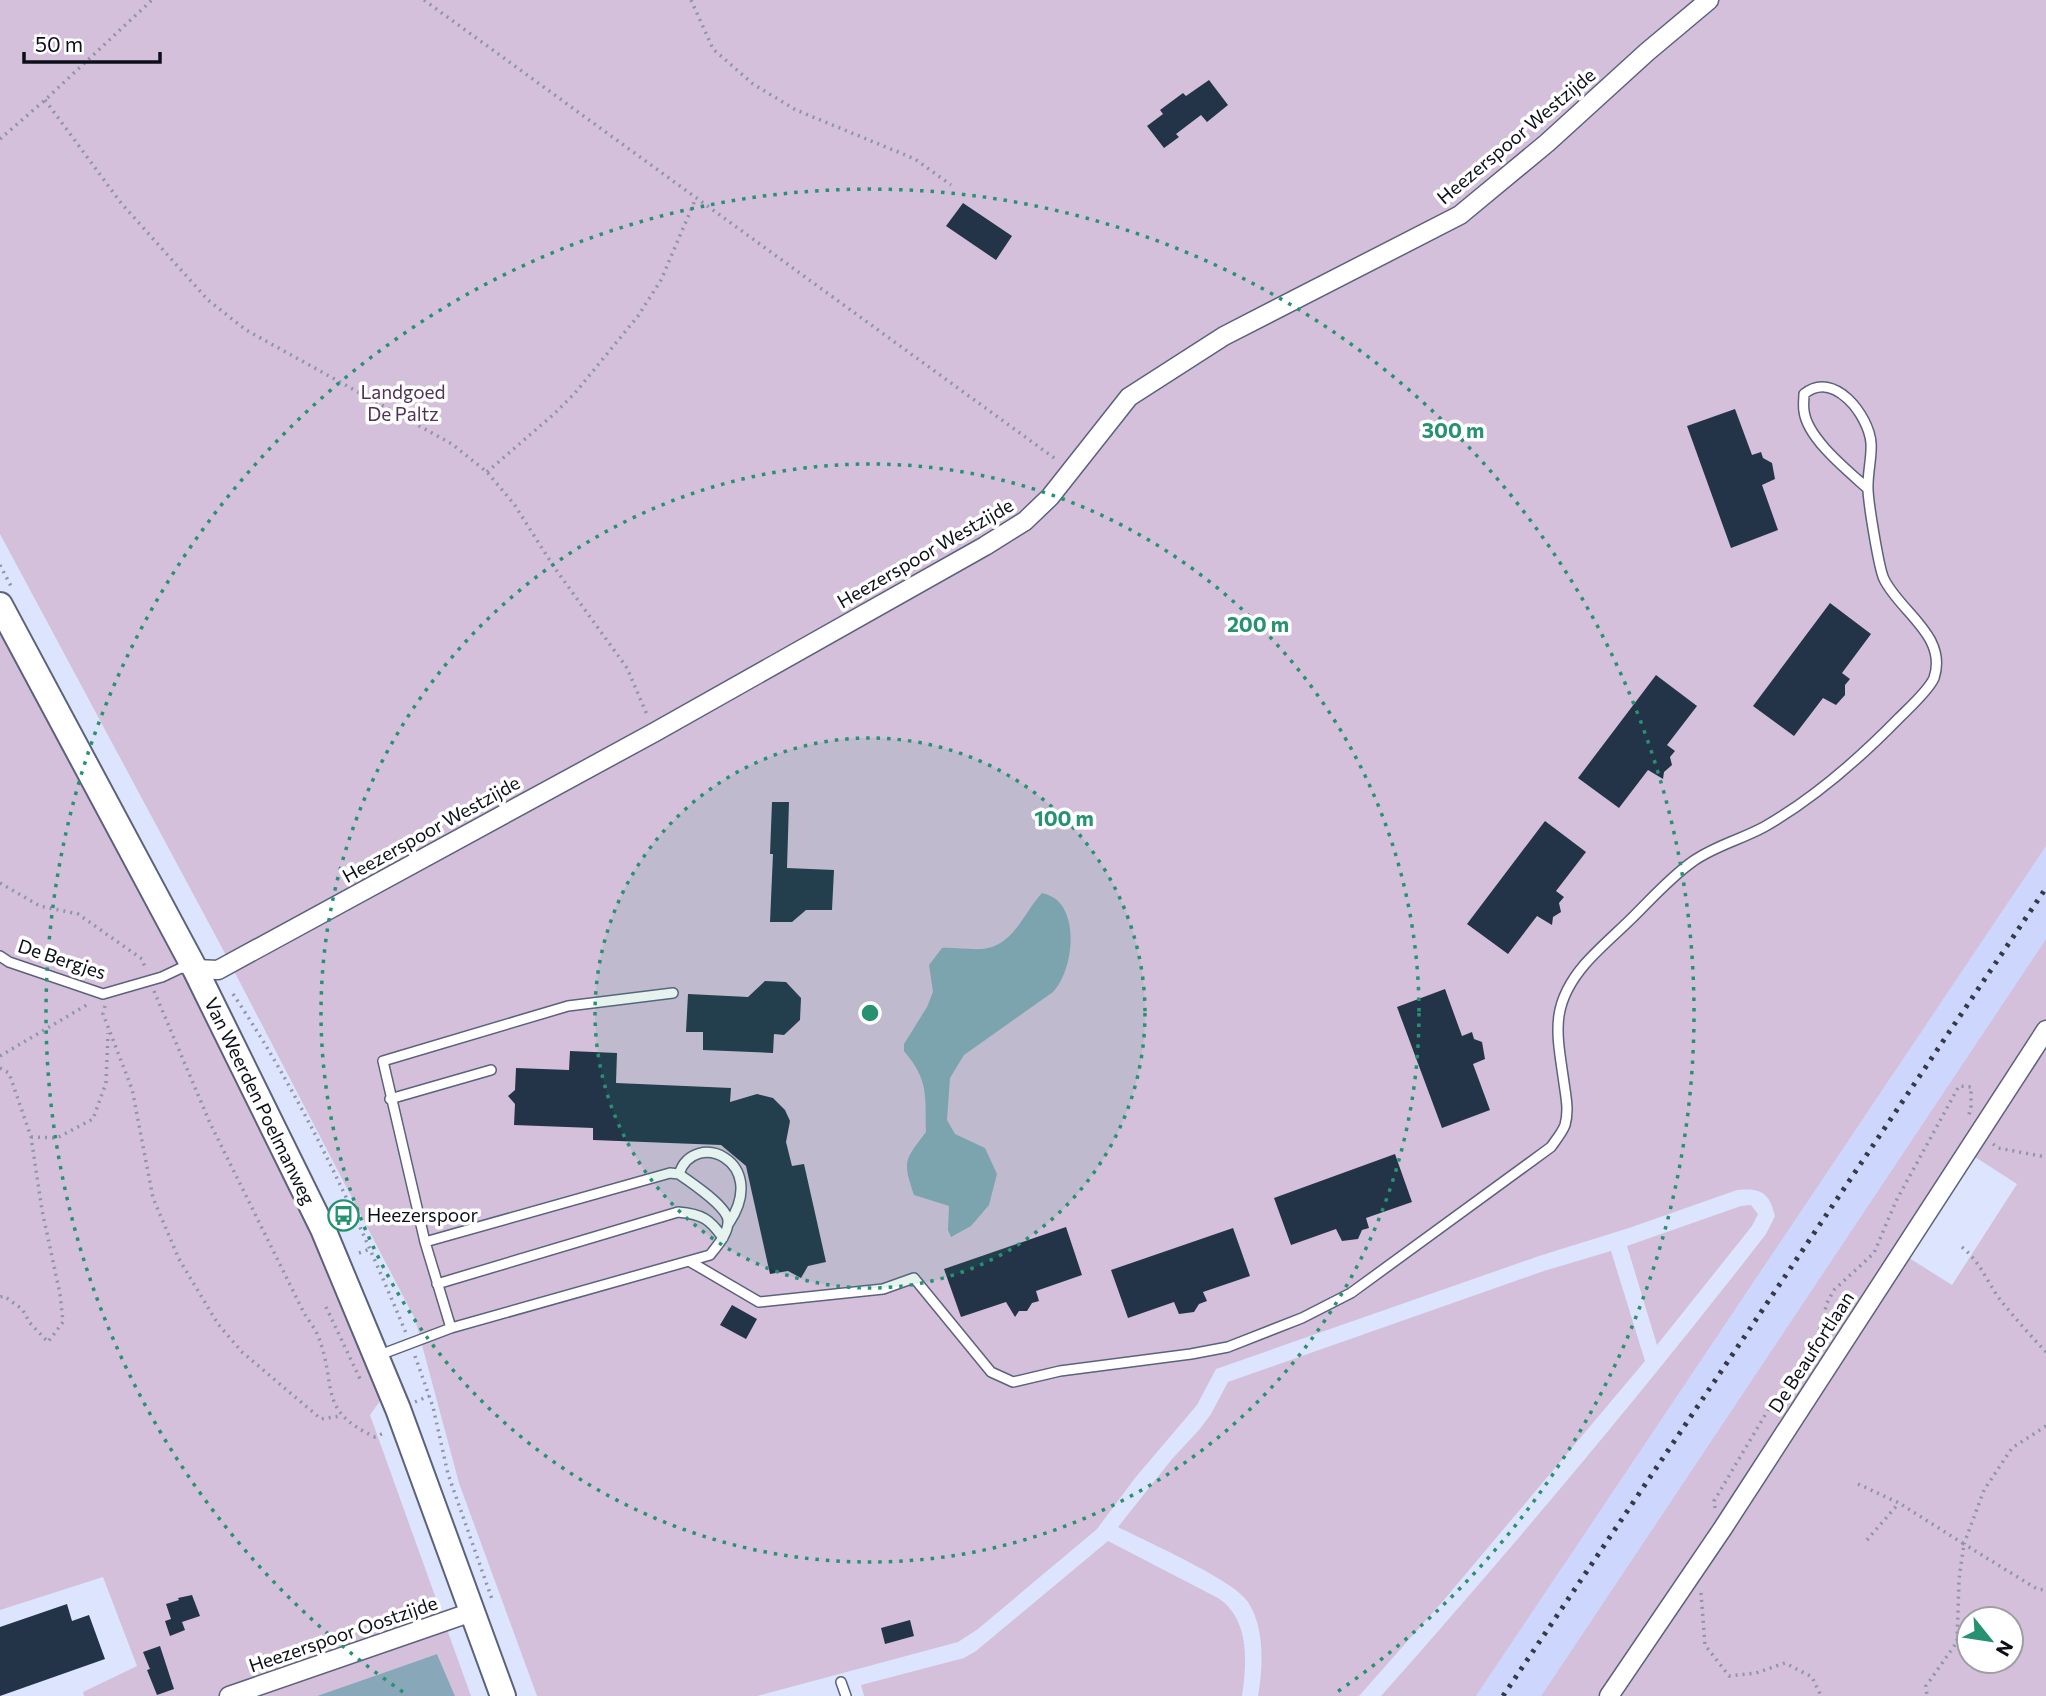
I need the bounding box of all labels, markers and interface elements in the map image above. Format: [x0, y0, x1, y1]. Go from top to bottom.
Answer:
scale bar [24, 21, 161, 65]
text: 50 m [35, 31, 83, 56]
street label: Heezerspoor Westzijde [1432, 63, 1599, 209]
park label: Landgoed De Paltz [360, 380, 446, 425]
text: 300 m [1422, 417, 1484, 442]
street label: Heezerspoor Westzijde [833, 493, 1017, 612]
text: 200 m [1227, 611, 1289, 636]
street label: Heezerspoor Westzijde [338, 770, 524, 887]
text: 100 m [1034, 805, 1094, 830]
street label: De Bergjes [15, 933, 109, 984]
street label: Van Weerden Poelmanweg [200, 993, 321, 1208]
centre of rings [858, 1001, 882, 1025]
bus stop icon: Heezerspoor [327, 1198, 361, 1232]
place label: Heezerspoor [367, 1203, 479, 1226]
street label: De Beaufortlaan [1763, 1287, 1858, 1417]
street label: Heezerspoor Oostzijde [245, 1590, 440, 1677]
north arrow [1955, 1605, 2025, 1675]
text: N [1992, 1637, 2019, 1661]

